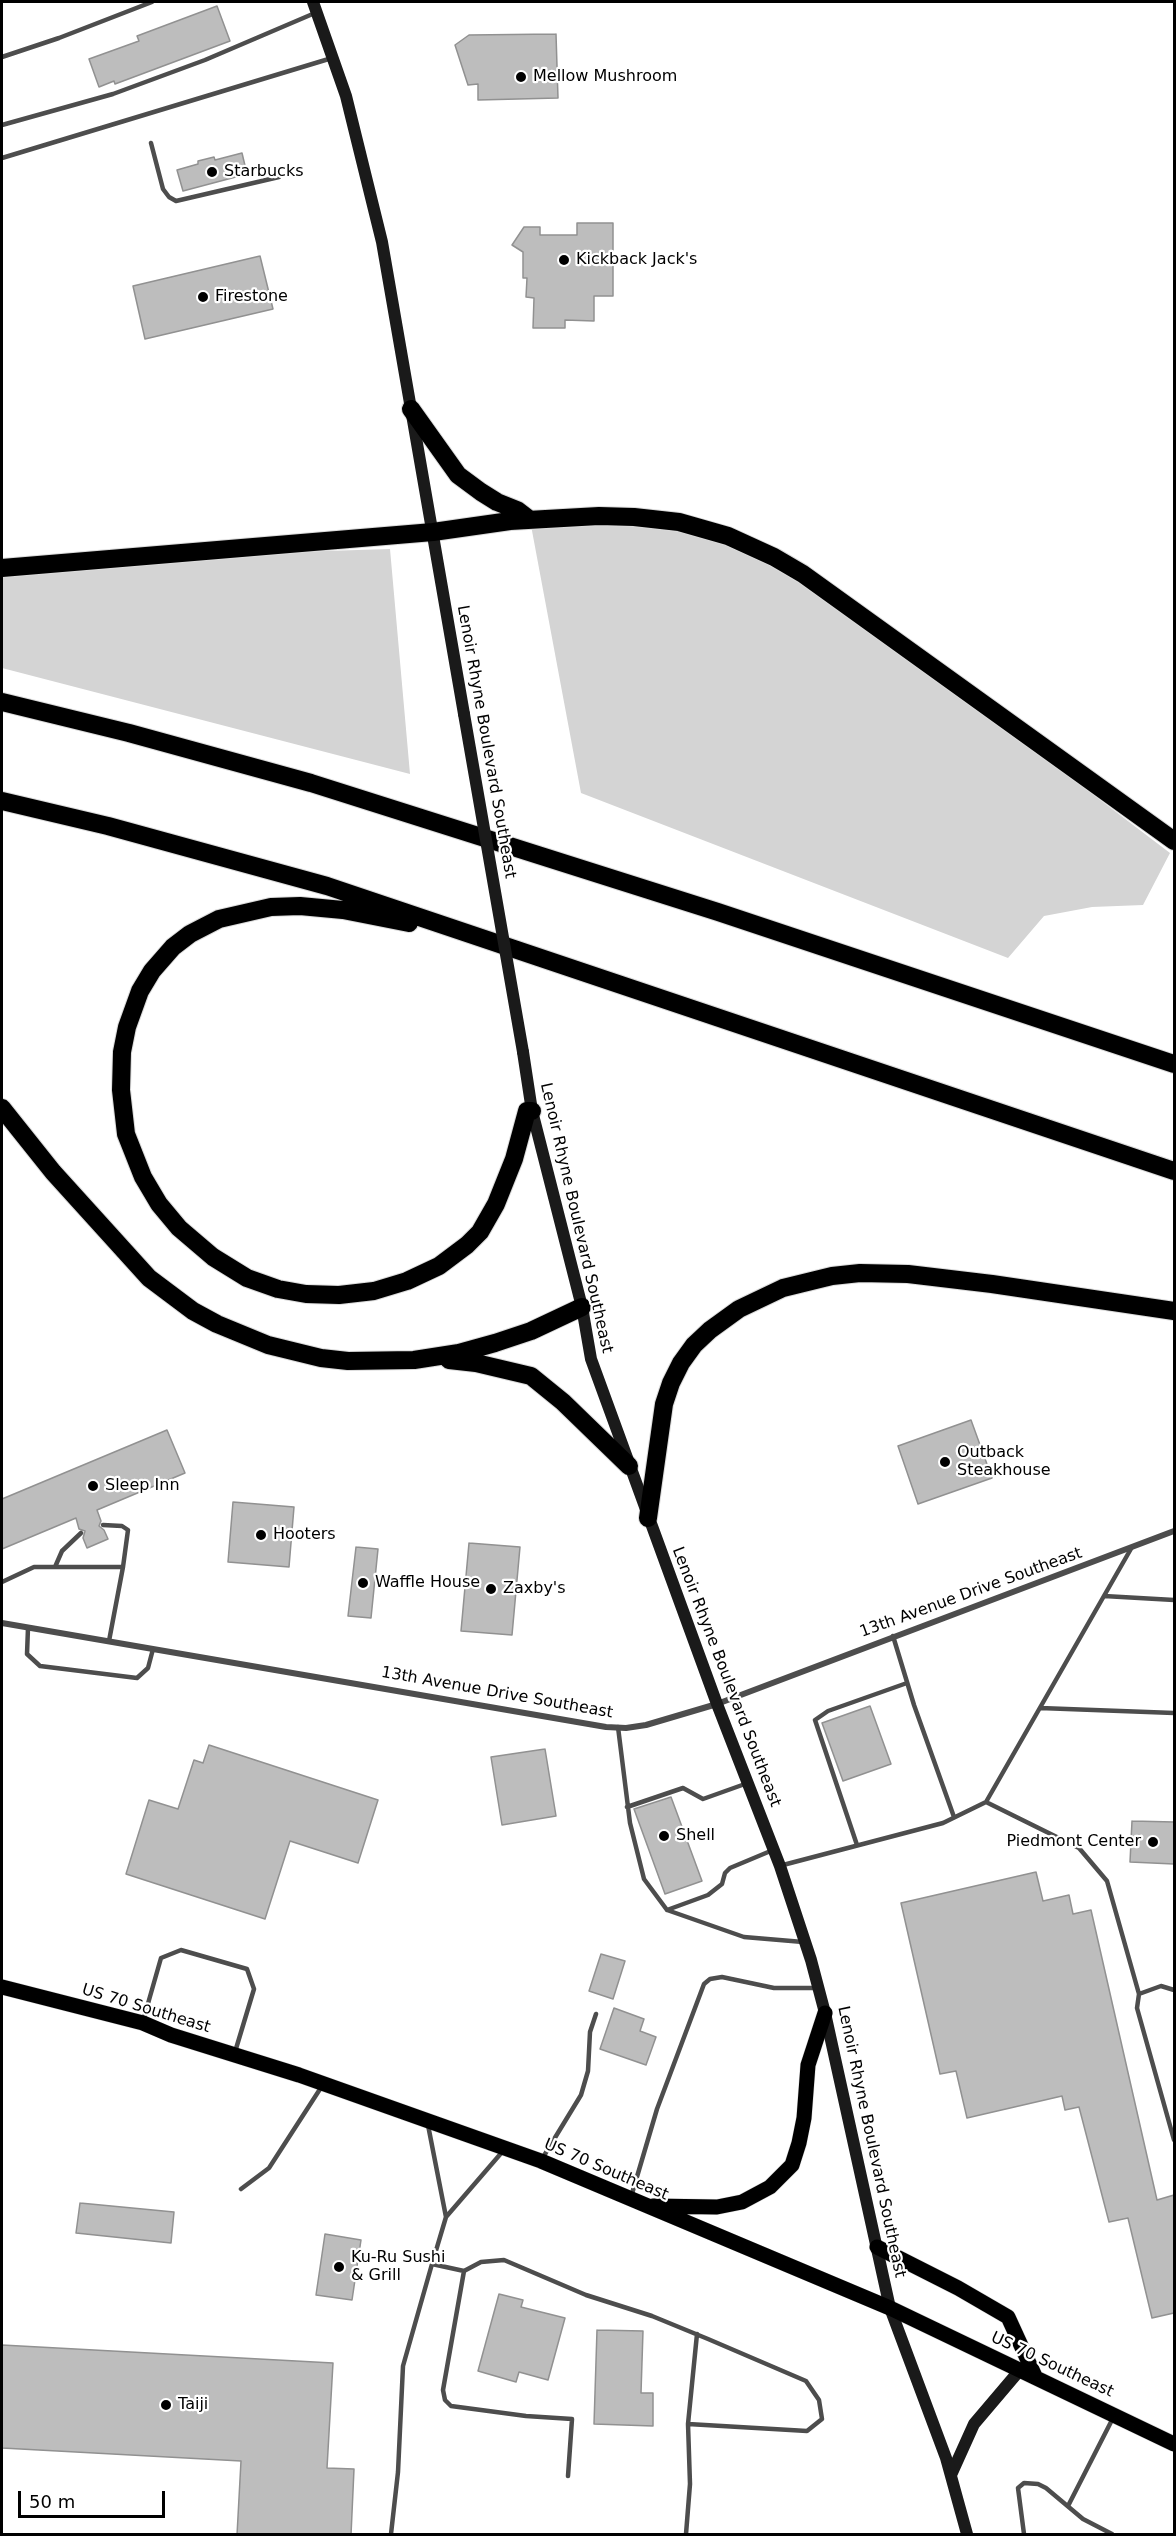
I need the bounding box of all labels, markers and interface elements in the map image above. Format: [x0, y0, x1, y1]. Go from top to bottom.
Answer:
place label: Mellow Mushroom [533, 67, 677, 87]
marker: Mellow Mushroom [514, 70, 528, 84]
place label: Starbucks [224, 162, 304, 182]
marker: Starbucks [205, 165, 219, 179]
place label: Kickback Jack's [576, 250, 697, 270]
marker: Kickback Jack's [557, 253, 571, 267]
place label: Firestone [215, 287, 288, 307]
marker: Firestone [196, 290, 210, 304]
street label: Lenoir Rhyne Boulevard Southeast [452, 604, 520, 880]
street label: Lenoir Rhyne Boulevard Southeast [535, 1081, 617, 1355]
place label: Outback Steakhouse [957, 1443, 1051, 1481]
marker: Outback Steakhouse [938, 1455, 952, 1469]
place label: Sleep Inn [105, 1476, 180, 1496]
marker: Sleep Inn [86, 1479, 100, 1493]
place label: Hooters [273, 1525, 336, 1545]
marker: Hooters [254, 1528, 268, 1542]
street label: Lenoir Rhyne Boulevard Southeast [667, 1544, 785, 1810]
street label: 13th Avenue Drive Southeast [857, 1544, 1085, 1642]
place label: Waffle House [375, 1573, 480, 1593]
marker: Waffle House [356, 1576, 370, 1590]
place label: Zaxby's [503, 1579, 566, 1599]
marker: Zaxby's [484, 1582, 498, 1596]
street label: 13th Avenue Drive Southeast [380, 1663, 614, 1723]
place label: Shell [676, 1826, 715, 1846]
marker: Shell [657, 1829, 671, 1843]
place label: Piedmont Center [1007, 1832, 1141, 1852]
marker: Piedmont Center [1146, 1835, 1160, 1849]
street label: US 70 Southeast [80, 1980, 212, 2038]
street label: Lenoir Rhyne Boulevard Southeast [833, 2004, 909, 2280]
street label: US 70 Southeast [541, 2135, 671, 2205]
place label: Ku-Ru Sushi & Grill [351, 2248, 445, 2286]
marker: Ku-Ru Sushi & Grill [332, 2260, 346, 2274]
street label: US 70 Southeast [988, 2328, 1116, 2402]
place label: Taiji [178, 2395, 208, 2415]
marker: Taiji [159, 2398, 173, 2412]
scale bar [21, 2479, 168, 2517]
text: 50 m [29, 2491, 75, 2512]

